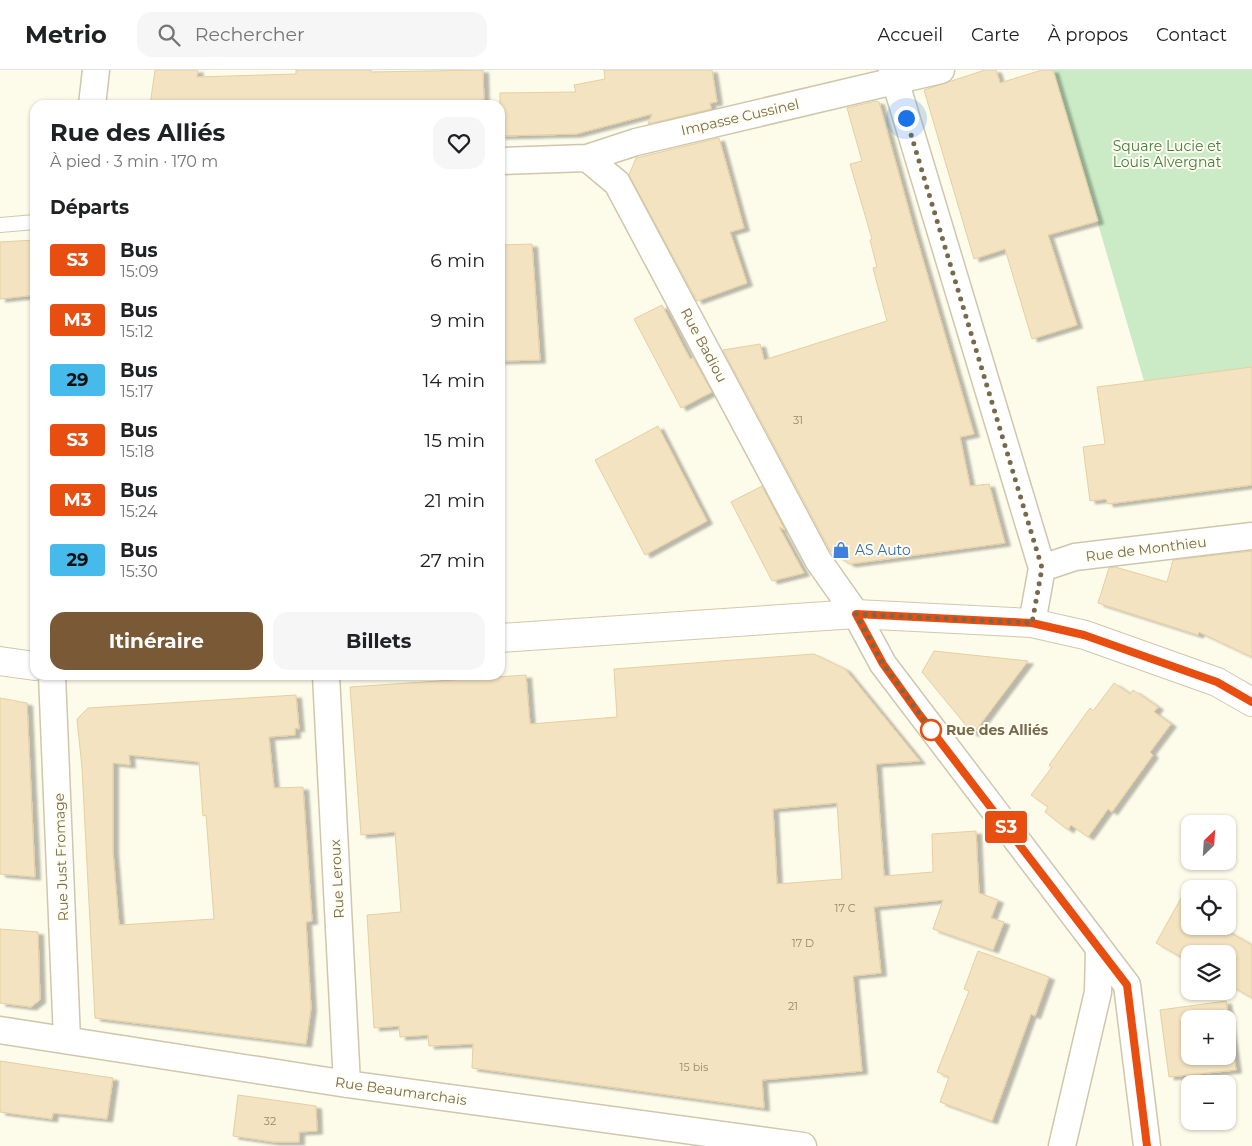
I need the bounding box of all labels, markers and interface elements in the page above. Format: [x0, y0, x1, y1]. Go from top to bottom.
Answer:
search box [137, 12, 487, 57]
text: Metrio [25, 20, 107, 49]
icon: search [155, 21, 183, 49]
text: Rechercher [195, 23, 305, 46]
text: Accueil [878, 24, 943, 46]
text: Carte [971, 24, 1020, 46]
text: À propos [1048, 24, 1128, 46]
text: Contact [1156, 24, 1227, 46]
street label: Impasse Cussinel [679, 95, 801, 139]
your location [894, 106, 919, 131]
button: heart [433, 117, 485, 169]
text: Rue des Alliés [50, 118, 225, 147]
park label: Square Lucie et Louis Alvergnat [1113, 137, 1222, 171]
text: À pied · 3 min · 170 m [50, 152, 218, 171]
text: Départs [50, 196, 129, 219]
text: Bus [120, 239, 158, 262]
text: S3 [66, 249, 89, 271]
text: 6 min [430, 249, 485, 272]
text: 15:09 [120, 262, 159, 281]
text: Bus [120, 299, 158, 322]
street label: Rue Badiou [677, 305, 731, 385]
text: M3 [64, 309, 91, 331]
text: 9 min [430, 309, 485, 332]
text: 15:12 [120, 322, 153, 341]
text: Bus [120, 359, 158, 382]
text: 29 [66, 369, 89, 391]
text: 14 min [422, 369, 485, 392]
text: 15:17 [120, 382, 153, 401]
house number: 31 [793, 413, 803, 427]
text: Bus [120, 419, 158, 442]
text: S3 [66, 429, 89, 451]
text: 15 min [424, 429, 485, 452]
text: 15:18 [120, 442, 154, 461]
text: Bus [120, 479, 158, 502]
text: M3 [64, 489, 91, 511]
text: 21 min [424, 489, 485, 512]
text: 15:24 [120, 502, 158, 521]
street label: Rue de Monthieu [1085, 533, 1207, 565]
text: Bus [120, 539, 158, 562]
shop icon: AS Auto [831, 540, 851, 560]
place label: AS Auto [855, 541, 911, 559]
text: 29 [66, 549, 89, 571]
text: 27 min [420, 549, 485, 572]
text: 15:30 [120, 562, 158, 581]
button: Itinéraire [50, 612, 263, 670]
button: Billets [273, 612, 485, 670]
marker: Rue des Alliés [920, 719, 942, 741]
place label: Rue des Alliés [946, 721, 1049, 739]
street label: Rue Just Fromage [50, 793, 72, 921]
line badge: S3 [984, 811, 1028, 843]
north arrow [1181, 815, 1236, 870]
map controls [1181, 815, 1236, 1130]
text: S3 [995, 816, 1017, 838]
street label: Rue Leroux [326, 838, 348, 919]
button: locate [1181, 880, 1236, 935]
house number: 17 C [834, 901, 856, 915]
house number: 17 D [792, 936, 814, 950]
button: layers [1181, 945, 1236, 1000]
house number: 21 [788, 999, 798, 1013]
button: + [1181, 1010, 1236, 1065]
house number: 15 bis [680, 1060, 709, 1074]
street label: Rue Beaumarchais [334, 1073, 468, 1109]
button: − [1181, 1075, 1236, 1130]
house number: 32 [264, 1114, 276, 1128]

